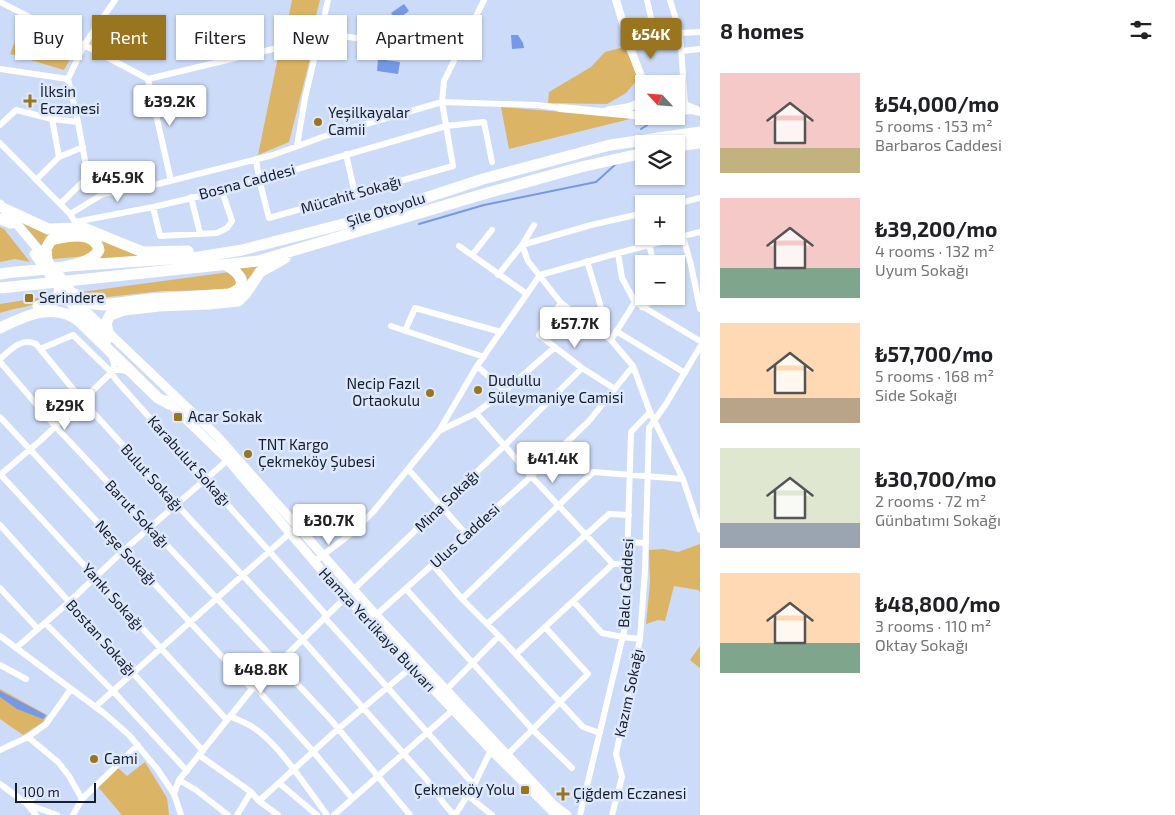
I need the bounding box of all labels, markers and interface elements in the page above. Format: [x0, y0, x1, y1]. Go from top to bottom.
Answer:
chip: Buy [15, 15, 82, 60]
chip: Rent [92, 15, 166, 60]
chip: Filters [176, 15, 264, 60]
chip: New [274, 15, 347, 60]
chip: Apartment [357, 15, 482, 60]
icon: filters [1127, 16, 1155, 44]
pin: ₺54K [621, 18, 681, 60]
text: 8 homes [720, 18, 804, 43]
text: ₺54K [632, 24, 670, 43]
north arrow [635, 75, 685, 125]
map controls [635, 75, 685, 305]
place label: İlksin Eczanesi [40, 82, 100, 117]
pin: ₺39.2K [129, 84, 211, 127]
text: ₺39.2K [144, 91, 196, 110]
text: ₺54,000/mo [875, 91, 999, 116]
icon: home [760, 93, 820, 153]
marker: İlksin Eczanesi [24, 95, 36, 107]
place label: Yeşilkayalar Camii [328, 103, 410, 138]
marker: Yeşilkayalar Camii [312, 116, 324, 128]
text: 5 rooms · 153 m² [875, 116, 993, 135]
button: layers [635, 135, 685, 185]
text: Barbaros Caddesi [875, 135, 1002, 154]
pin: ₺45.9K [77, 160, 159, 203]
street label: Bosna Caddesi [197, 160, 297, 203]
text: ₺45.9K [92, 167, 144, 186]
street label: Mücahit Sokağı [298, 171, 403, 217]
street label: Şile Otoyolu [344, 188, 428, 231]
button: + [635, 195, 685, 245]
text: ₺39,200/mo [875, 216, 997, 241]
icon: home [760, 218, 820, 278]
text: 4 rooms · 132 m² [875, 241, 994, 260]
button: − [635, 255, 685, 305]
text: Uyum Sokağı [875, 260, 969, 279]
place label: Serindere [39, 288, 104, 306]
marker: Serindere [23, 292, 35, 304]
pin: ₺57.7K [534, 306, 616, 349]
text: ₺57.7K [551, 313, 599, 332]
text: ₺57,700/mo [875, 341, 993, 366]
icon: home [760, 343, 820, 403]
text: 5 rooms · 168 m² [875, 366, 994, 385]
place label: Dudullu Süleymaniye Camisi [488, 371, 623, 406]
place label: Necip Fazıl Ortaokulu [346, 374, 421, 409]
marker: Dudullu Süleymaniye Camisi [472, 384, 484, 396]
text: Side Sokağı [875, 385, 957, 404]
marker: Necip Fazıl Ortaokulu [424, 387, 436, 399]
pin: ₺29K [35, 388, 95, 431]
text: ₺29K [46, 395, 84, 414]
place label: Acar Sokak [188, 407, 263, 425]
street label: Karabulut Sokağı [144, 411, 235, 509]
marker: Acar Sokak [172, 411, 184, 423]
place label: TNT Kargo Çekmeköy Şubesi [258, 435, 375, 471]
street label: Bulut Sokağı [118, 440, 188, 515]
pin: ₺41.4K [512, 442, 594, 484]
marker: TNT Kargo Çekmeköy Şubesi [242, 448, 254, 460]
text: ₺41.4K [528, 448, 578, 467]
street label: Mina Sokağı [411, 465, 482, 535]
text: ₺30,700/mo [875, 466, 997, 491]
icon: home [760, 468, 820, 528]
street label: Barut Sokağı [102, 476, 174, 551]
text: 2 rooms · 72 m² [875, 491, 986, 510]
street label: Ulus Caddesi [426, 499, 503, 571]
pin: ₺30.7K [288, 504, 370, 546]
text: ₺30.7K [304, 510, 354, 529]
text: Günbatımı Sokağı [875, 510, 1001, 529]
street label: Neşe Sokağı [91, 516, 161, 589]
street label: Balcı Caddesi [614, 538, 636, 628]
street label: Yankı Sokağı [79, 559, 149, 634]
street label: Hamza Yerlikaya Bulvarı [316, 564, 440, 695]
text: ₺48,800/mo [875, 591, 1000, 616]
icon: home [760, 593, 820, 653]
street label: Bostan Sokağı [63, 595, 141, 679]
text: 3 rooms · 110 m² [875, 616, 992, 635]
text: Oktay Sokağı [875, 635, 968, 654]
street label: Kazım Sokağı [610, 647, 646, 739]
pin: ₺48.8K [220, 652, 302, 695]
text: ₺48.8K [234, 659, 288, 678]
place label: Cami [104, 749, 138, 767]
marker: Cami [88, 753, 100, 765]
scale bar [15, 780, 96, 803]
place label: Çekmeköy Yolu [414, 780, 515, 799]
text: 100 m [22, 783, 60, 800]
marker: Çekmeköy Yolu [519, 784, 531, 796]
place label: Çiğdem Eczanesi [573, 784, 686, 803]
marker: Çiğdem Eczanesi [557, 788, 569, 800]

